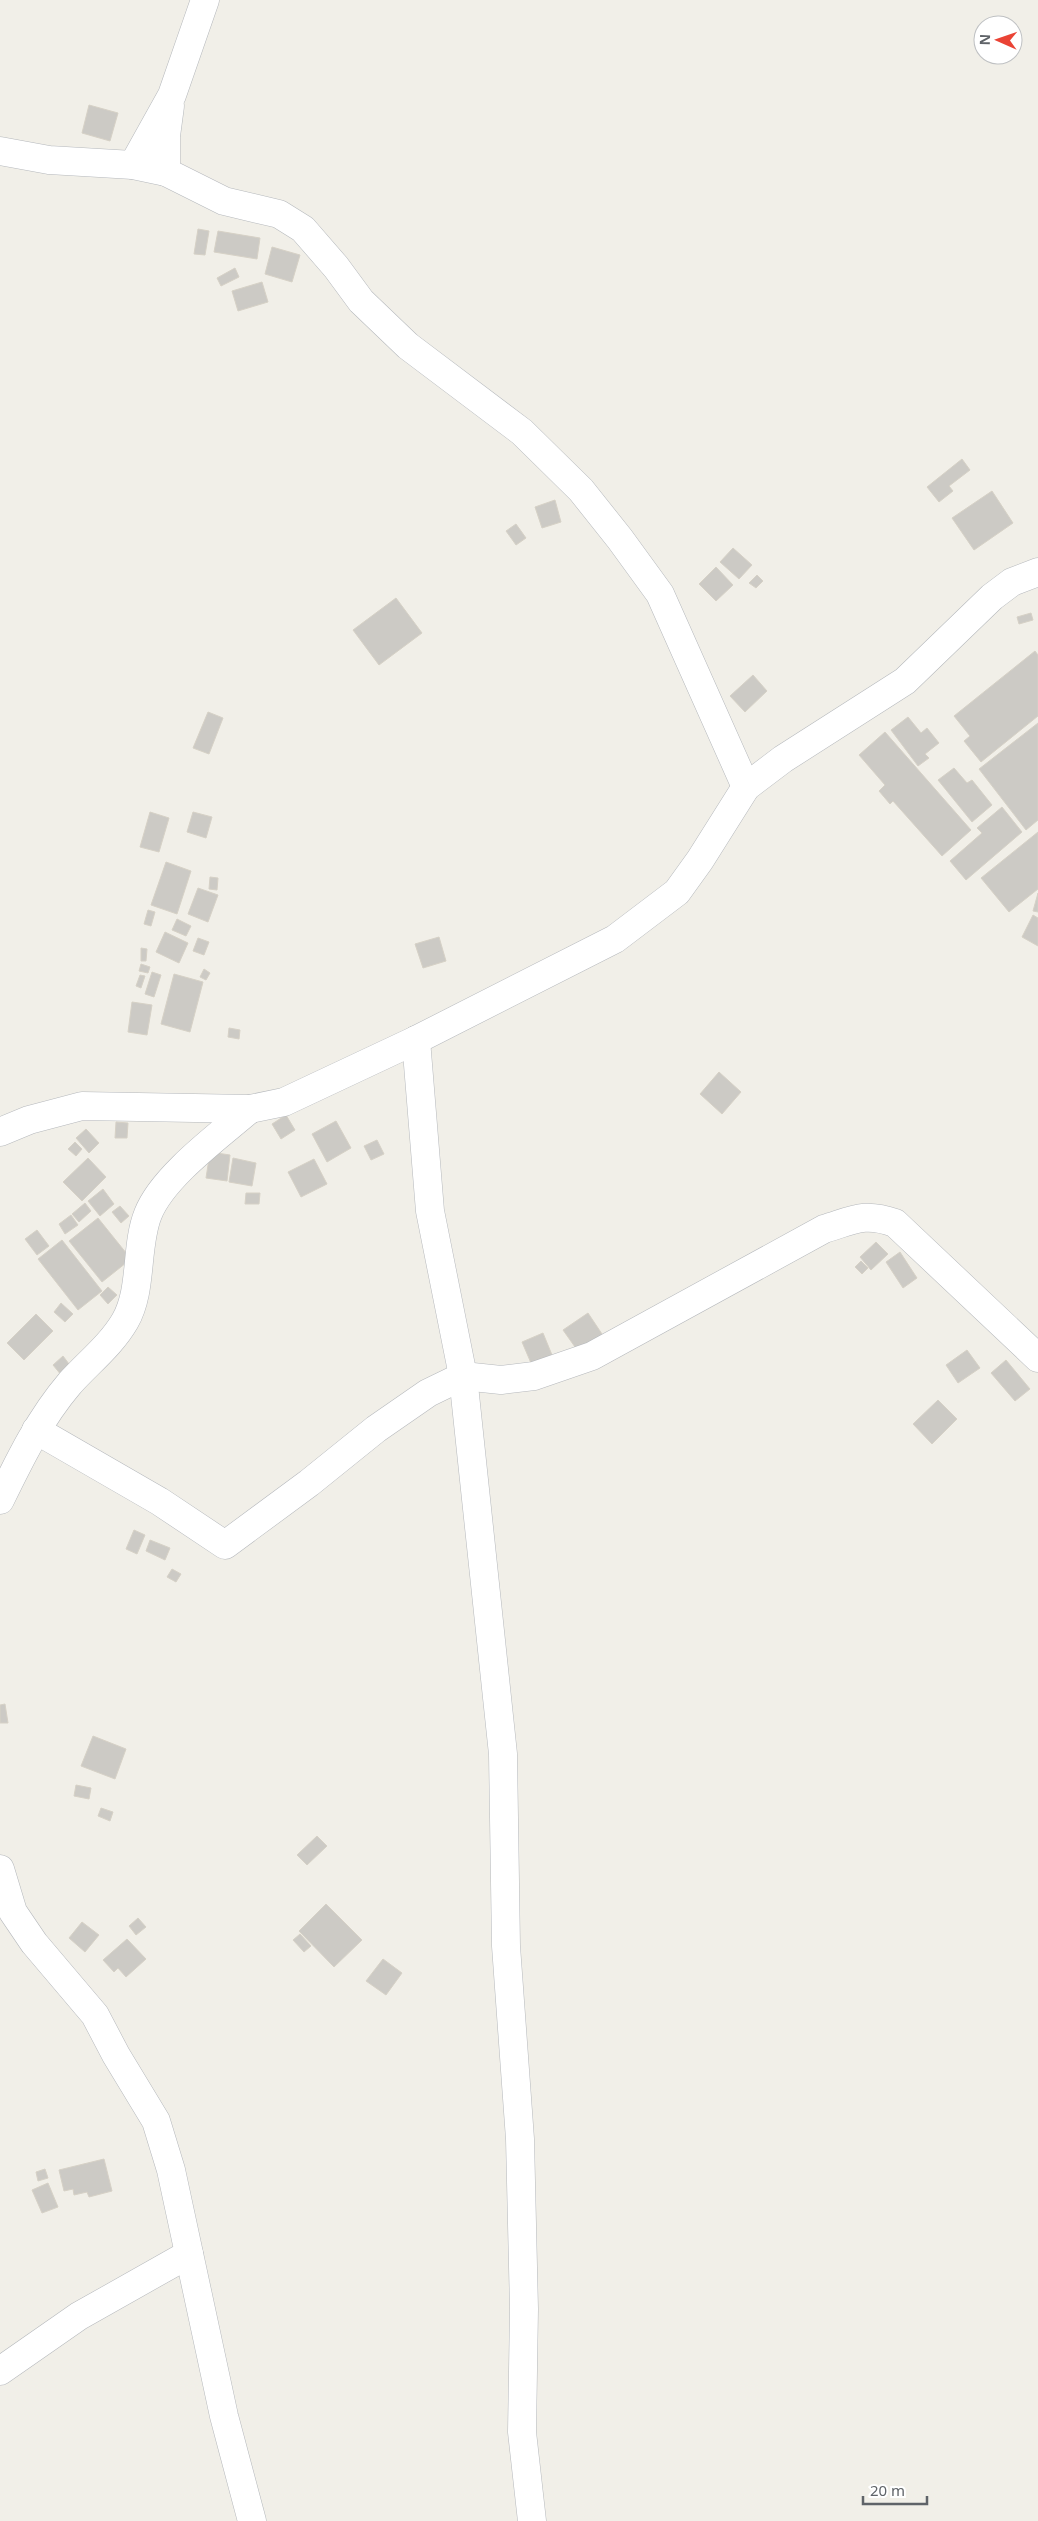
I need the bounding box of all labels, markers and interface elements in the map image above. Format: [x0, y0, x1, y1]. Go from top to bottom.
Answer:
north arrow [973, 15, 1023, 65]
text: N [975, 34, 994, 46]
scale bar [863, 2474, 927, 2506]
text: 20 m [870, 2480, 905, 2500]

